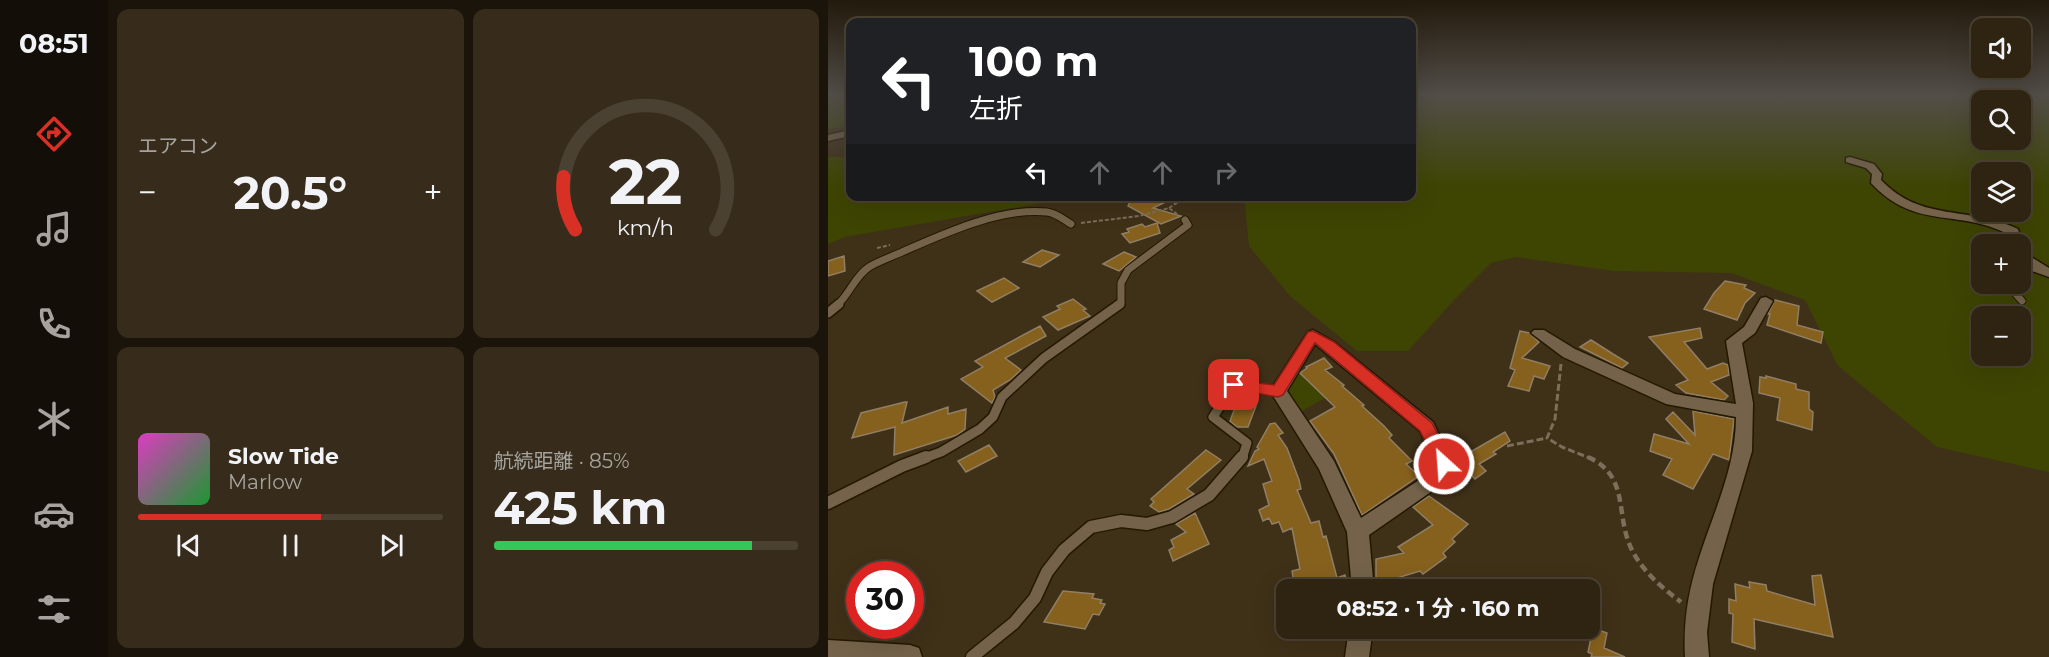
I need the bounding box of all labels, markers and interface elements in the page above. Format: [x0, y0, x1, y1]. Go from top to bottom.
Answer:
map controls [1971, 18, 2031, 366]
button: sound [1971, 18, 2031, 78]
text: 08:51 [19, 27, 89, 60]
text: 100 m [969, 35, 1098, 87]
icon: left [870, 42, 948, 120]
button: search [1971, 90, 2031, 150]
text: 左折 [969, 92, 1023, 125]
icon: directions [33, 113, 75, 155]
text: エアコン [138, 134, 218, 158]
text: 22 [609, 144, 683, 220]
icon: left [1020, 156, 1053, 189]
icon: ahead [1083, 156, 1116, 189]
icon: ahead [1146, 156, 1179, 189]
icon: right [1209, 156, 1242, 189]
button: layers [1971, 162, 2031, 222]
text: 20.5° [233, 165, 347, 220]
text: − [138, 172, 157, 212]
text: + [424, 172, 443, 212]
icon: music [33, 208, 75, 250]
text: km/h [617, 215, 674, 241]
button: + [1971, 234, 2031, 294]
icon: phone [33, 303, 75, 345]
button: − [1971, 306, 2031, 366]
pin [1208, 359, 1259, 410]
icon: arrive [1217, 368, 1250, 401]
icon: climate [33, 398, 75, 440]
position arrow [1412, 432, 1476, 496]
text: Slow Tide [228, 443, 339, 470]
text: 航続距離 · 85% [494, 449, 629, 473]
text: Marlow [228, 470, 302, 494]
text: 425 km [494, 480, 667, 535]
icon: car [33, 493, 75, 535]
icon: previous [172, 529, 205, 562]
icon: pause [274, 529, 307, 562]
icon: next [375, 529, 408, 562]
speed limit sign: 30 [846, 561, 924, 639]
icon: filters [33, 588, 75, 630]
text: 08:52 · 1 分 · 160 m [1336, 595, 1540, 622]

